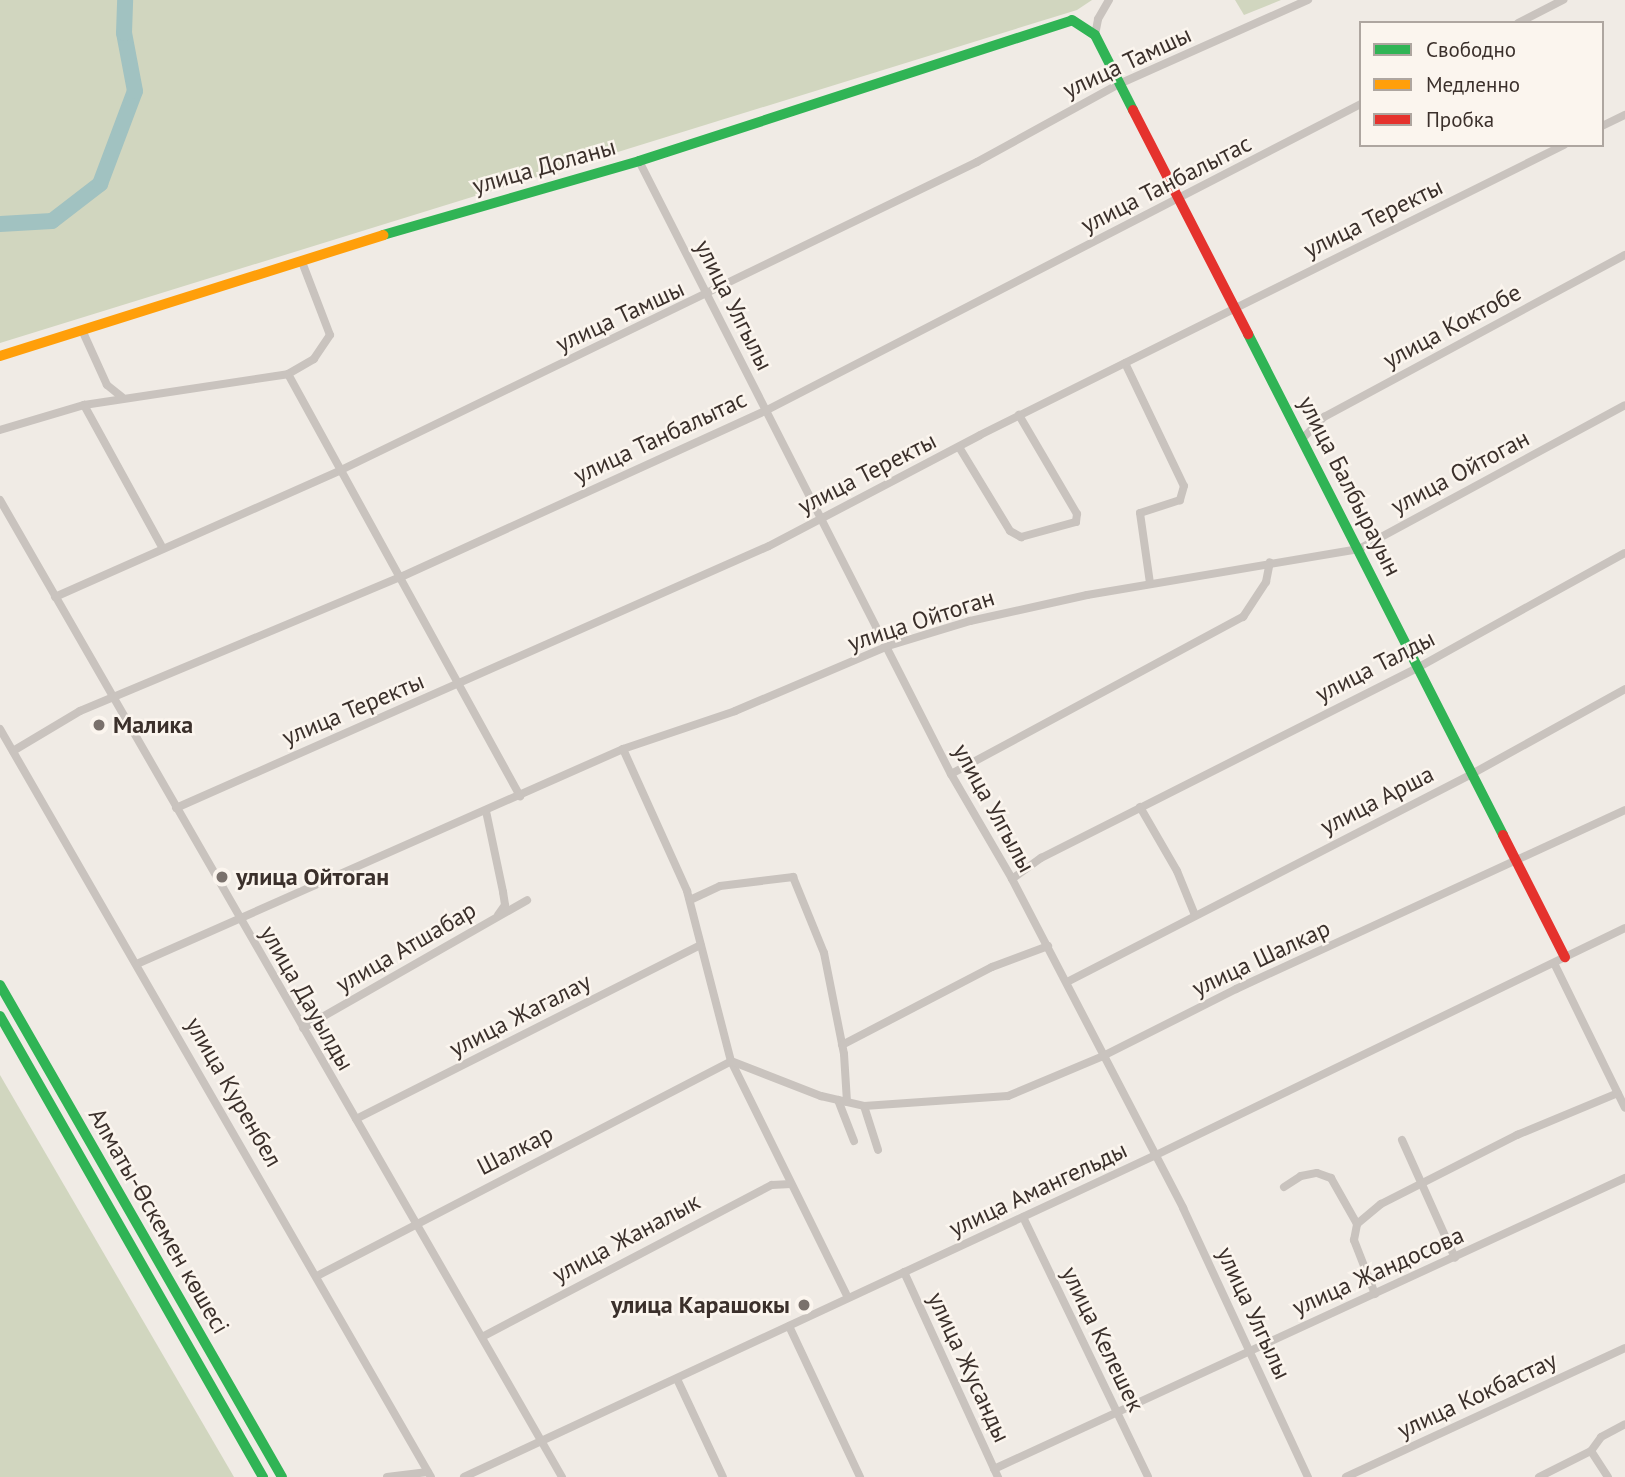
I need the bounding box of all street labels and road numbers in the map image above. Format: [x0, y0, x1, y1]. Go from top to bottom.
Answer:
street label: улица Тамшы [1058, 20, 1196, 104]
street label: улица Танбалытас [1076, 128, 1256, 240]
street label: улица Доланы [469, 132, 619, 200]
street label: улица Теректы [1298, 172, 1448, 264]
street label: улица Улгылы [689, 235, 779, 375]
street label: улица Тамшы [551, 274, 689, 358]
street label: улица Коктобе [1378, 278, 1526, 374]
street label: улица Танбалытас [569, 384, 751, 490]
street label: улица Балбырауын [1292, 391, 1408, 581]
street label: улица Ойтоган [1386, 423, 1534, 521]
street label: улица Теректы [793, 426, 941, 520]
street label: улица Ойтоган [844, 583, 998, 657]
street label: улица Талды [1310, 623, 1440, 709]
street label: улица Теректы [277, 666, 429, 752]
street label: улица Улгылы [947, 738, 1041, 878]
street label: улица Арша [1315, 759, 1439, 841]
street label: улица Атшабар [330, 895, 482, 999]
street label: улица Шалкар [1187, 913, 1335, 1003]
street label: улица Дауылды [254, 920, 360, 1076]
street label: улица Жагалау [445, 967, 595, 1063]
street label: улица Куренбел [180, 1012, 288, 1172]
street label: Алматы-Өскемен көшесі [83, 1103, 235, 1339]
street label: Шалкар [472, 1119, 558, 1181]
street label: улица Амангельды [944, 1135, 1132, 1243]
street label: улица Жаналык [547, 1187, 705, 1289]
street label: улица Жандосова [1288, 1220, 1468, 1322]
street label: улица Улгылы [1211, 1242, 1297, 1384]
street label: улица Келешек [1055, 1262, 1151, 1416]
street label: улица Жусанды [922, 1287, 1016, 1447]
street label: улица Кокбастау [1393, 1345, 1561, 1445]

